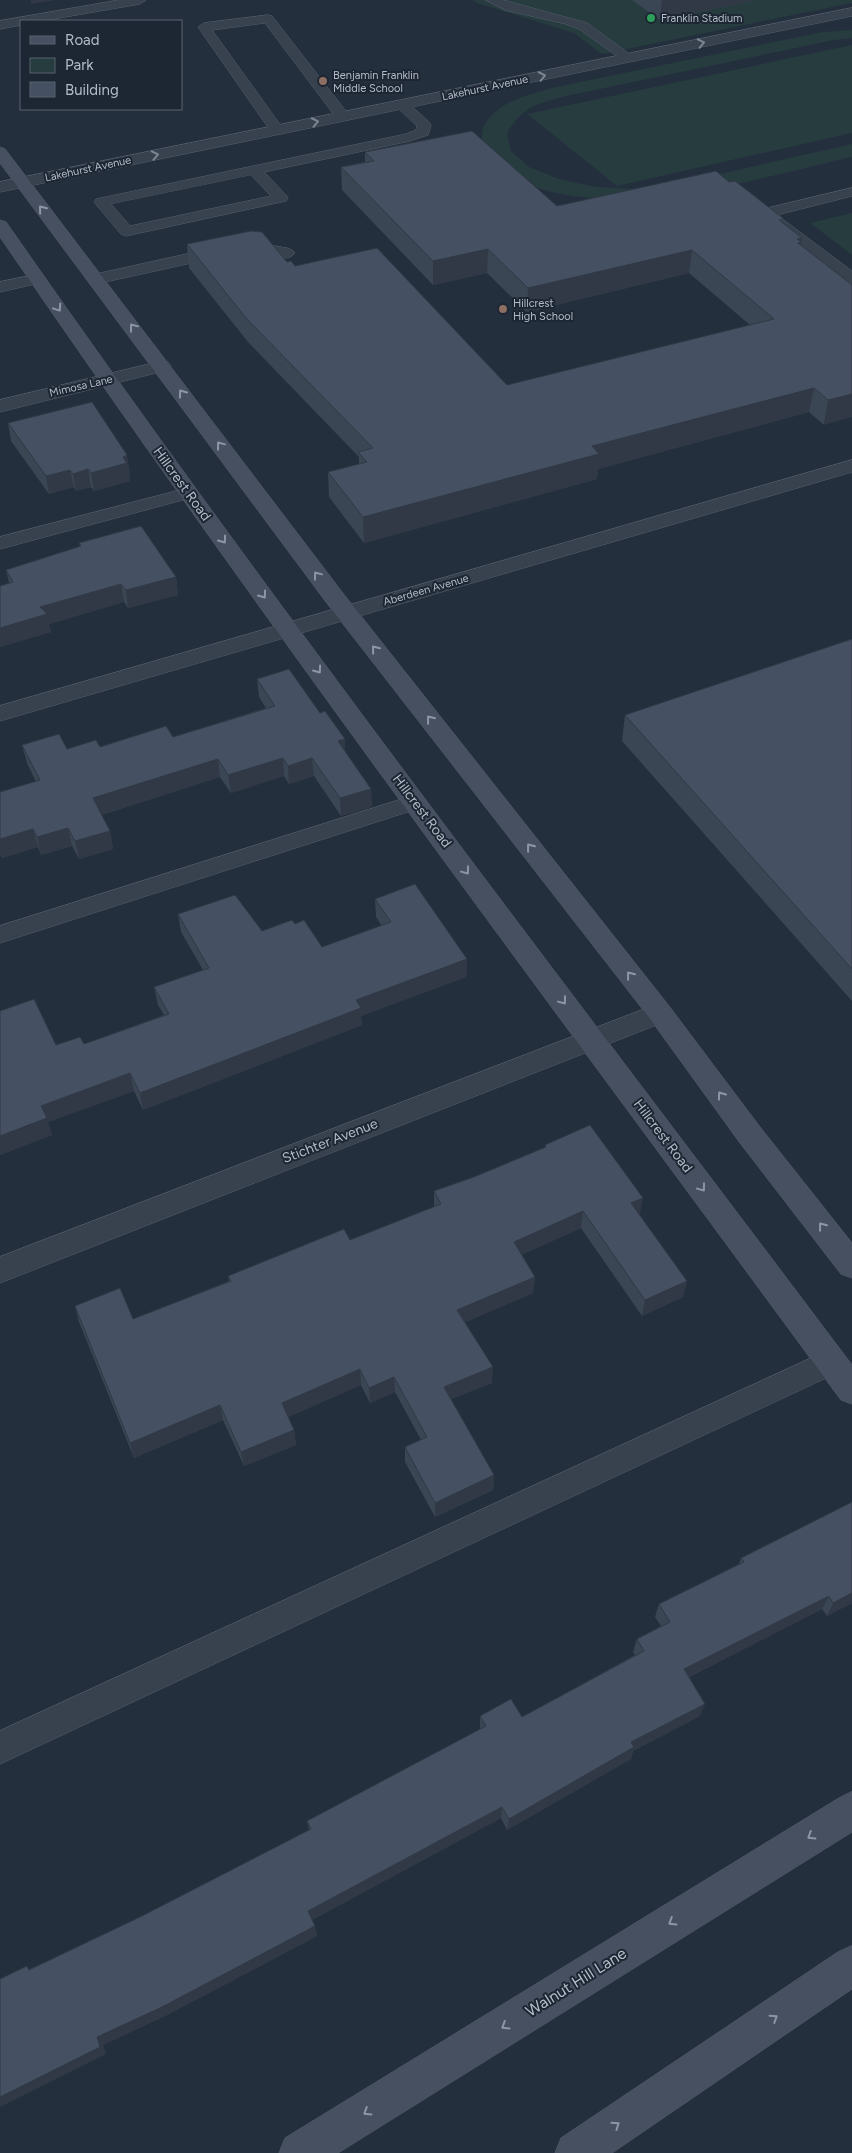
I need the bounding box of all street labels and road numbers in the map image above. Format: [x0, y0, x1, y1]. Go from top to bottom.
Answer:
street label: Lakehurst Avenue [441, 73, 529, 103]
street label: Lakehurst Avenue [44, 154, 132, 184]
street label: Mimosa Lane [48, 372, 114, 400]
street label: Hillcrest Road [149, 444, 215, 524]
street label: Aberdeen Avenue [382, 572, 470, 608]
street label: Hillcrest Road [389, 771, 455, 851]
street label: Hillcrest Road [630, 1096, 696, 1176]
street label: Stichter Avenue [280, 1115, 380, 1167]
street label: Walnut Hill Lane [522, 1943, 630, 2021]

